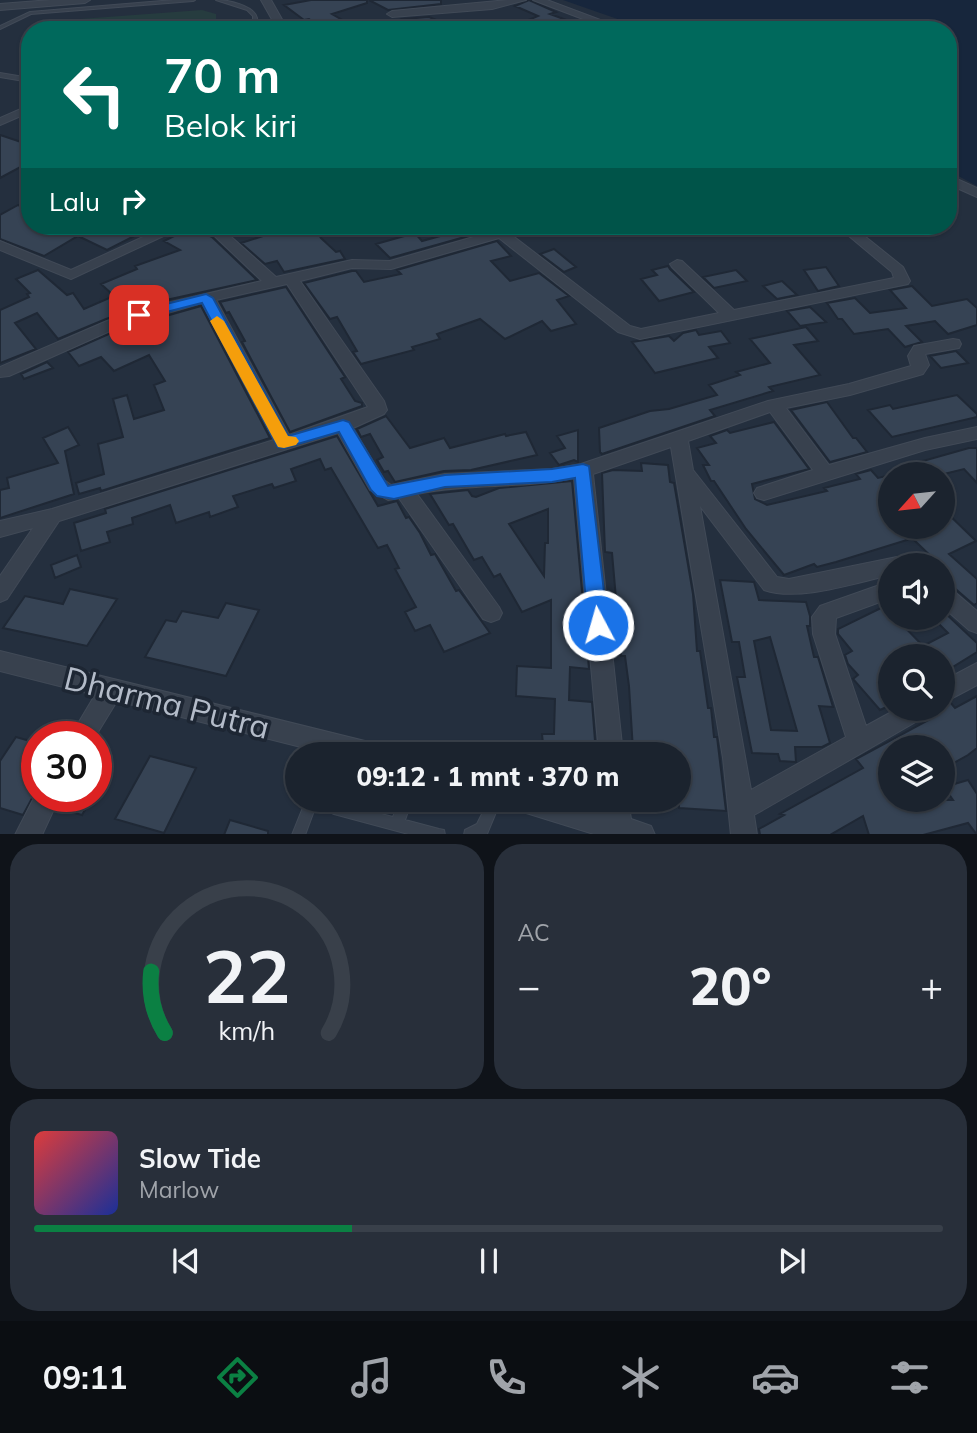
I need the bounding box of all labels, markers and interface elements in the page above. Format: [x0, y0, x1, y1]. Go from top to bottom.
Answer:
text: 70 m [164, 44, 280, 105]
icon: left [49, 49, 140, 140]
text: Belok kiri [164, 105, 297, 145]
icon: right [114, 182, 152, 220]
text: Lalu [49, 185, 100, 218]
pin [109, 285, 169, 345]
icon: arrive [120, 296, 158, 334]
north arrow [878, 462, 956, 539]
map controls [878, 462, 955, 812]
button: sound [878, 553, 955, 630]
position arrow [561, 588, 635, 662]
button: search [878, 644, 955, 721]
street label: Dharma Putra [60, 657, 274, 747]
speed limit sign: 30 [21, 721, 112, 812]
button: layers [878, 735, 955, 812]
text: 09:12 · 1 mnt · 370 m [357, 760, 619, 793]
text: AC [518, 918, 550, 947]
text: 22 [203, 930, 290, 1021]
text: 20° [689, 953, 771, 1018]
text: − [518, 962, 540, 1010]
text: + [920, 962, 943, 1010]
text: km/h [218, 1014, 275, 1045]
text: Slow Tide [139, 1142, 261, 1175]
text: Marlow [139, 1175, 219, 1204]
icon: previous [167, 1242, 205, 1280]
icon: pause [470, 1242, 508, 1280]
icon: next [773, 1242, 811, 1280]
icon: directions [213, 1353, 262, 1402]
icon: music [347, 1353, 396, 1402]
icon: phone [482, 1353, 531, 1402]
icon: climate [616, 1353, 665, 1402]
icon: car [751, 1353, 800, 1402]
icon: filters [885, 1353, 934, 1402]
text: 09:11 [43, 1357, 127, 1397]

